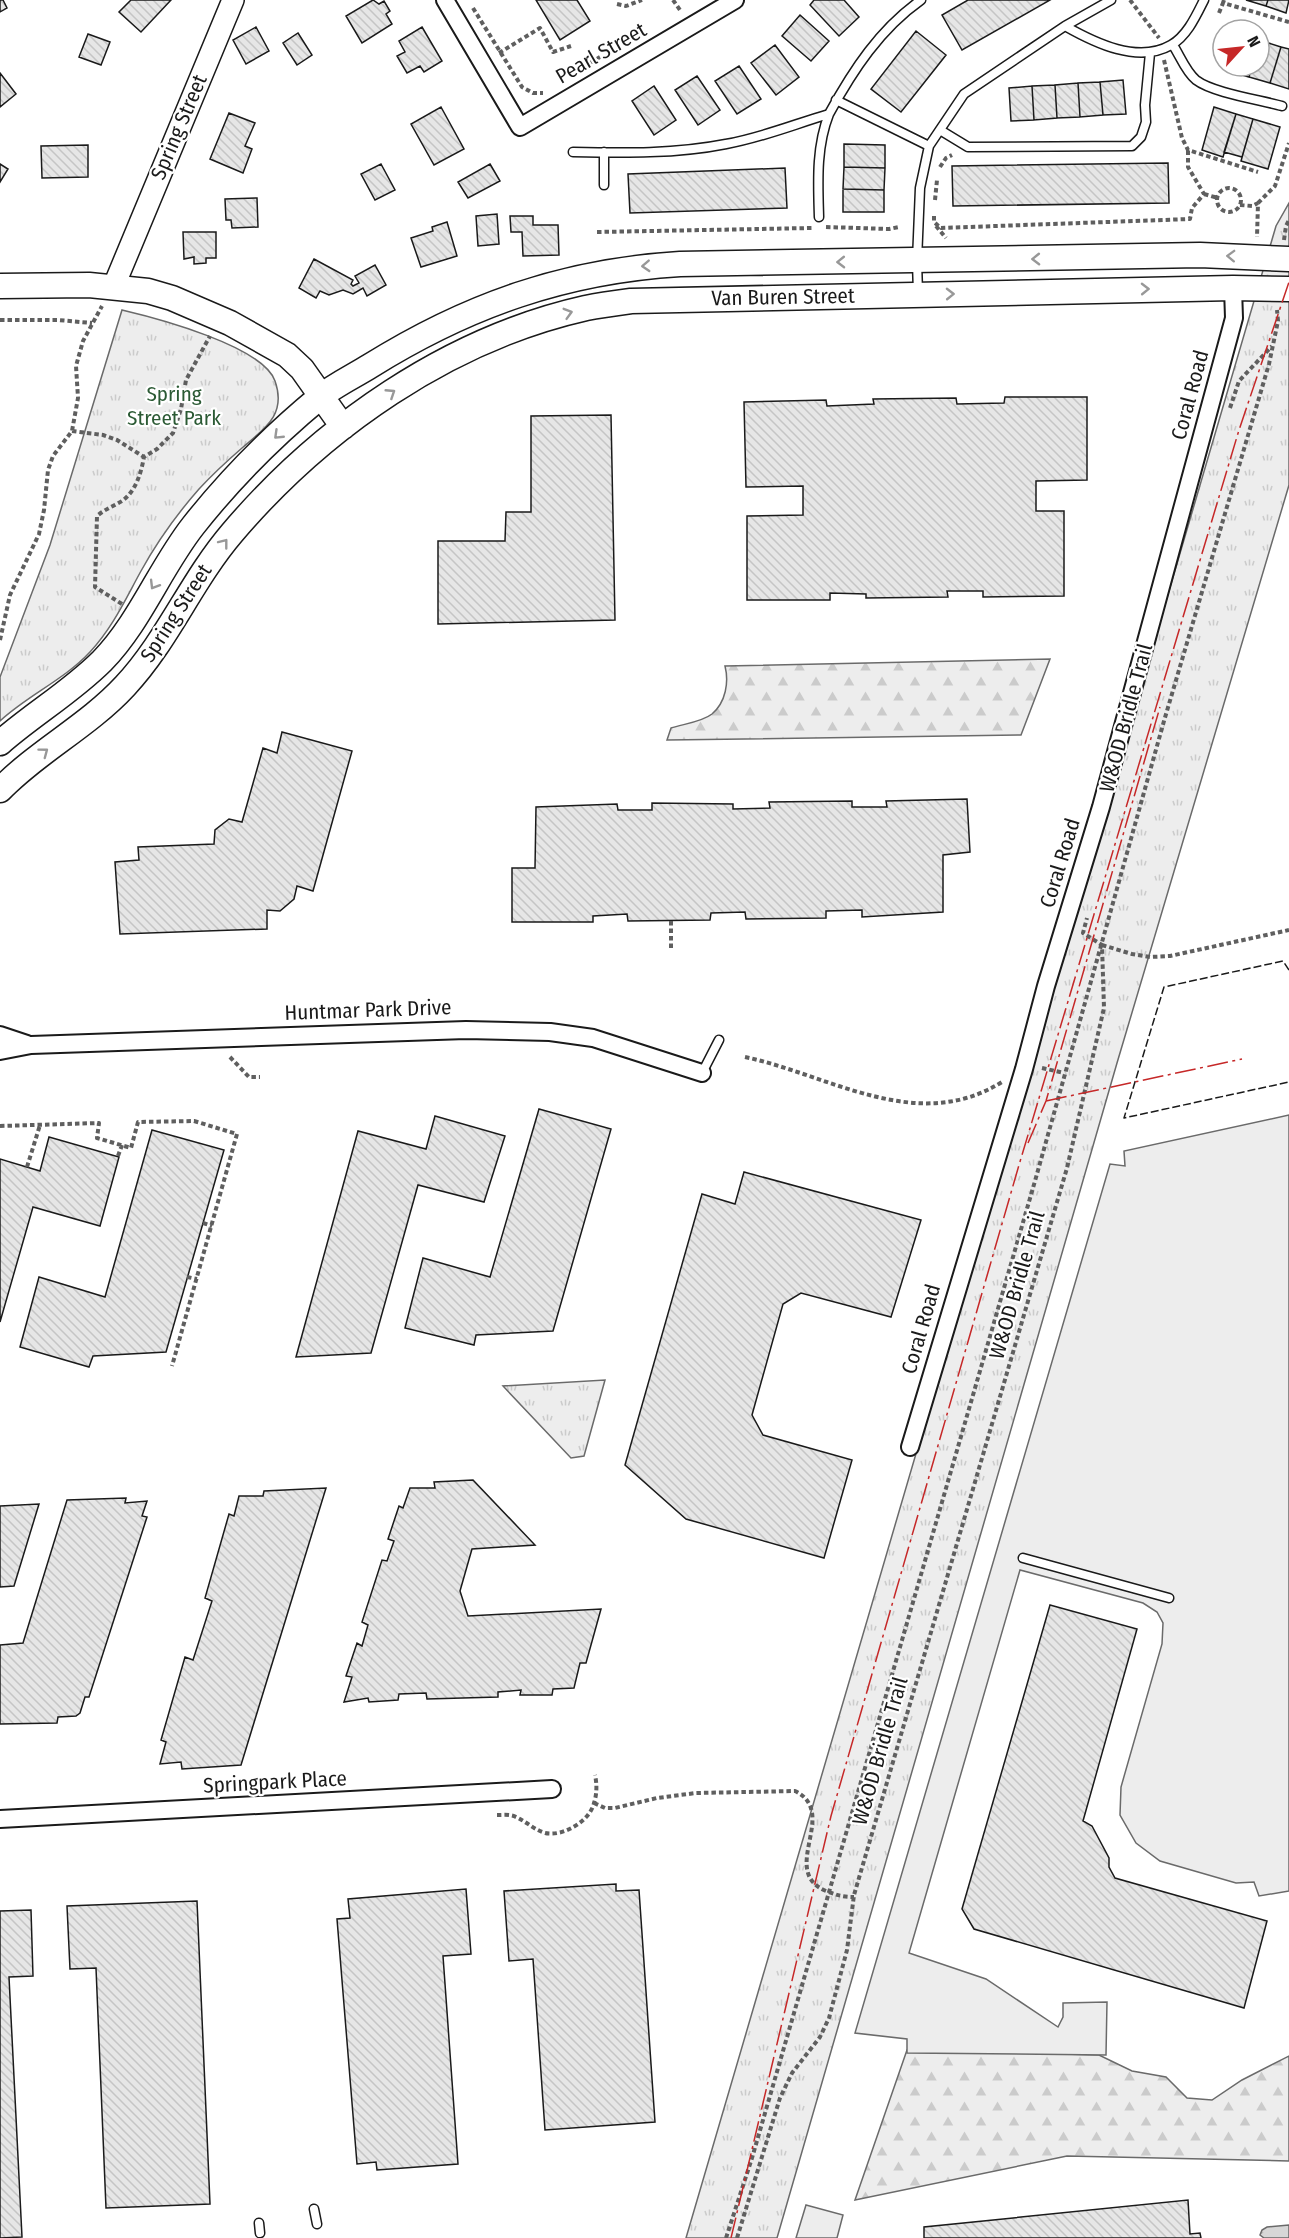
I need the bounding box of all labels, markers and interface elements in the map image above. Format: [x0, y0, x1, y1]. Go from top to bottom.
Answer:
street label: Pearl Street [551, 17, 651, 89]
north arrow [1211, 18, 1271, 78]
text: N [1243, 33, 1265, 50]
street label: Spring Street [145, 70, 213, 184]
one-way arrow [1226, 249, 1235, 262]
one-way arrow [1031, 252, 1040, 265]
one-way arrow [836, 256, 845, 268]
one-way arrow [641, 259, 650, 272]
street label: Van Buren Street [711, 283, 855, 311]
one-way arrow [1141, 283, 1150, 296]
one-way arrow [946, 287, 955, 300]
one-way arrow [562, 308, 573, 320]
street label: Coral Road [1166, 347, 1214, 443]
park label: Spring Street Park [127, 381, 221, 431]
one-way arrow [385, 389, 395, 401]
one-way arrow [274, 428, 285, 439]
one-way arrow [217, 539, 228, 550]
street label: Spring Street [135, 559, 217, 667]
one-way arrow [150, 579, 162, 589]
street label: W&OD Bridle Trail [1094, 640, 1158, 795]
one-way arrow [37, 748, 48, 759]
street label: Coral Road [1034, 815, 1086, 911]
street label: Huntmar Park Drive [284, 994, 452, 1026]
street label: W&OD Bridle Trail [983, 1208, 1051, 1362]
street label: Coral Road [896, 1281, 946, 1377]
street label: W&OD Bridle Trail [846, 1674, 914, 1828]
street label: Springpark Place [202, 1765, 348, 1799]

